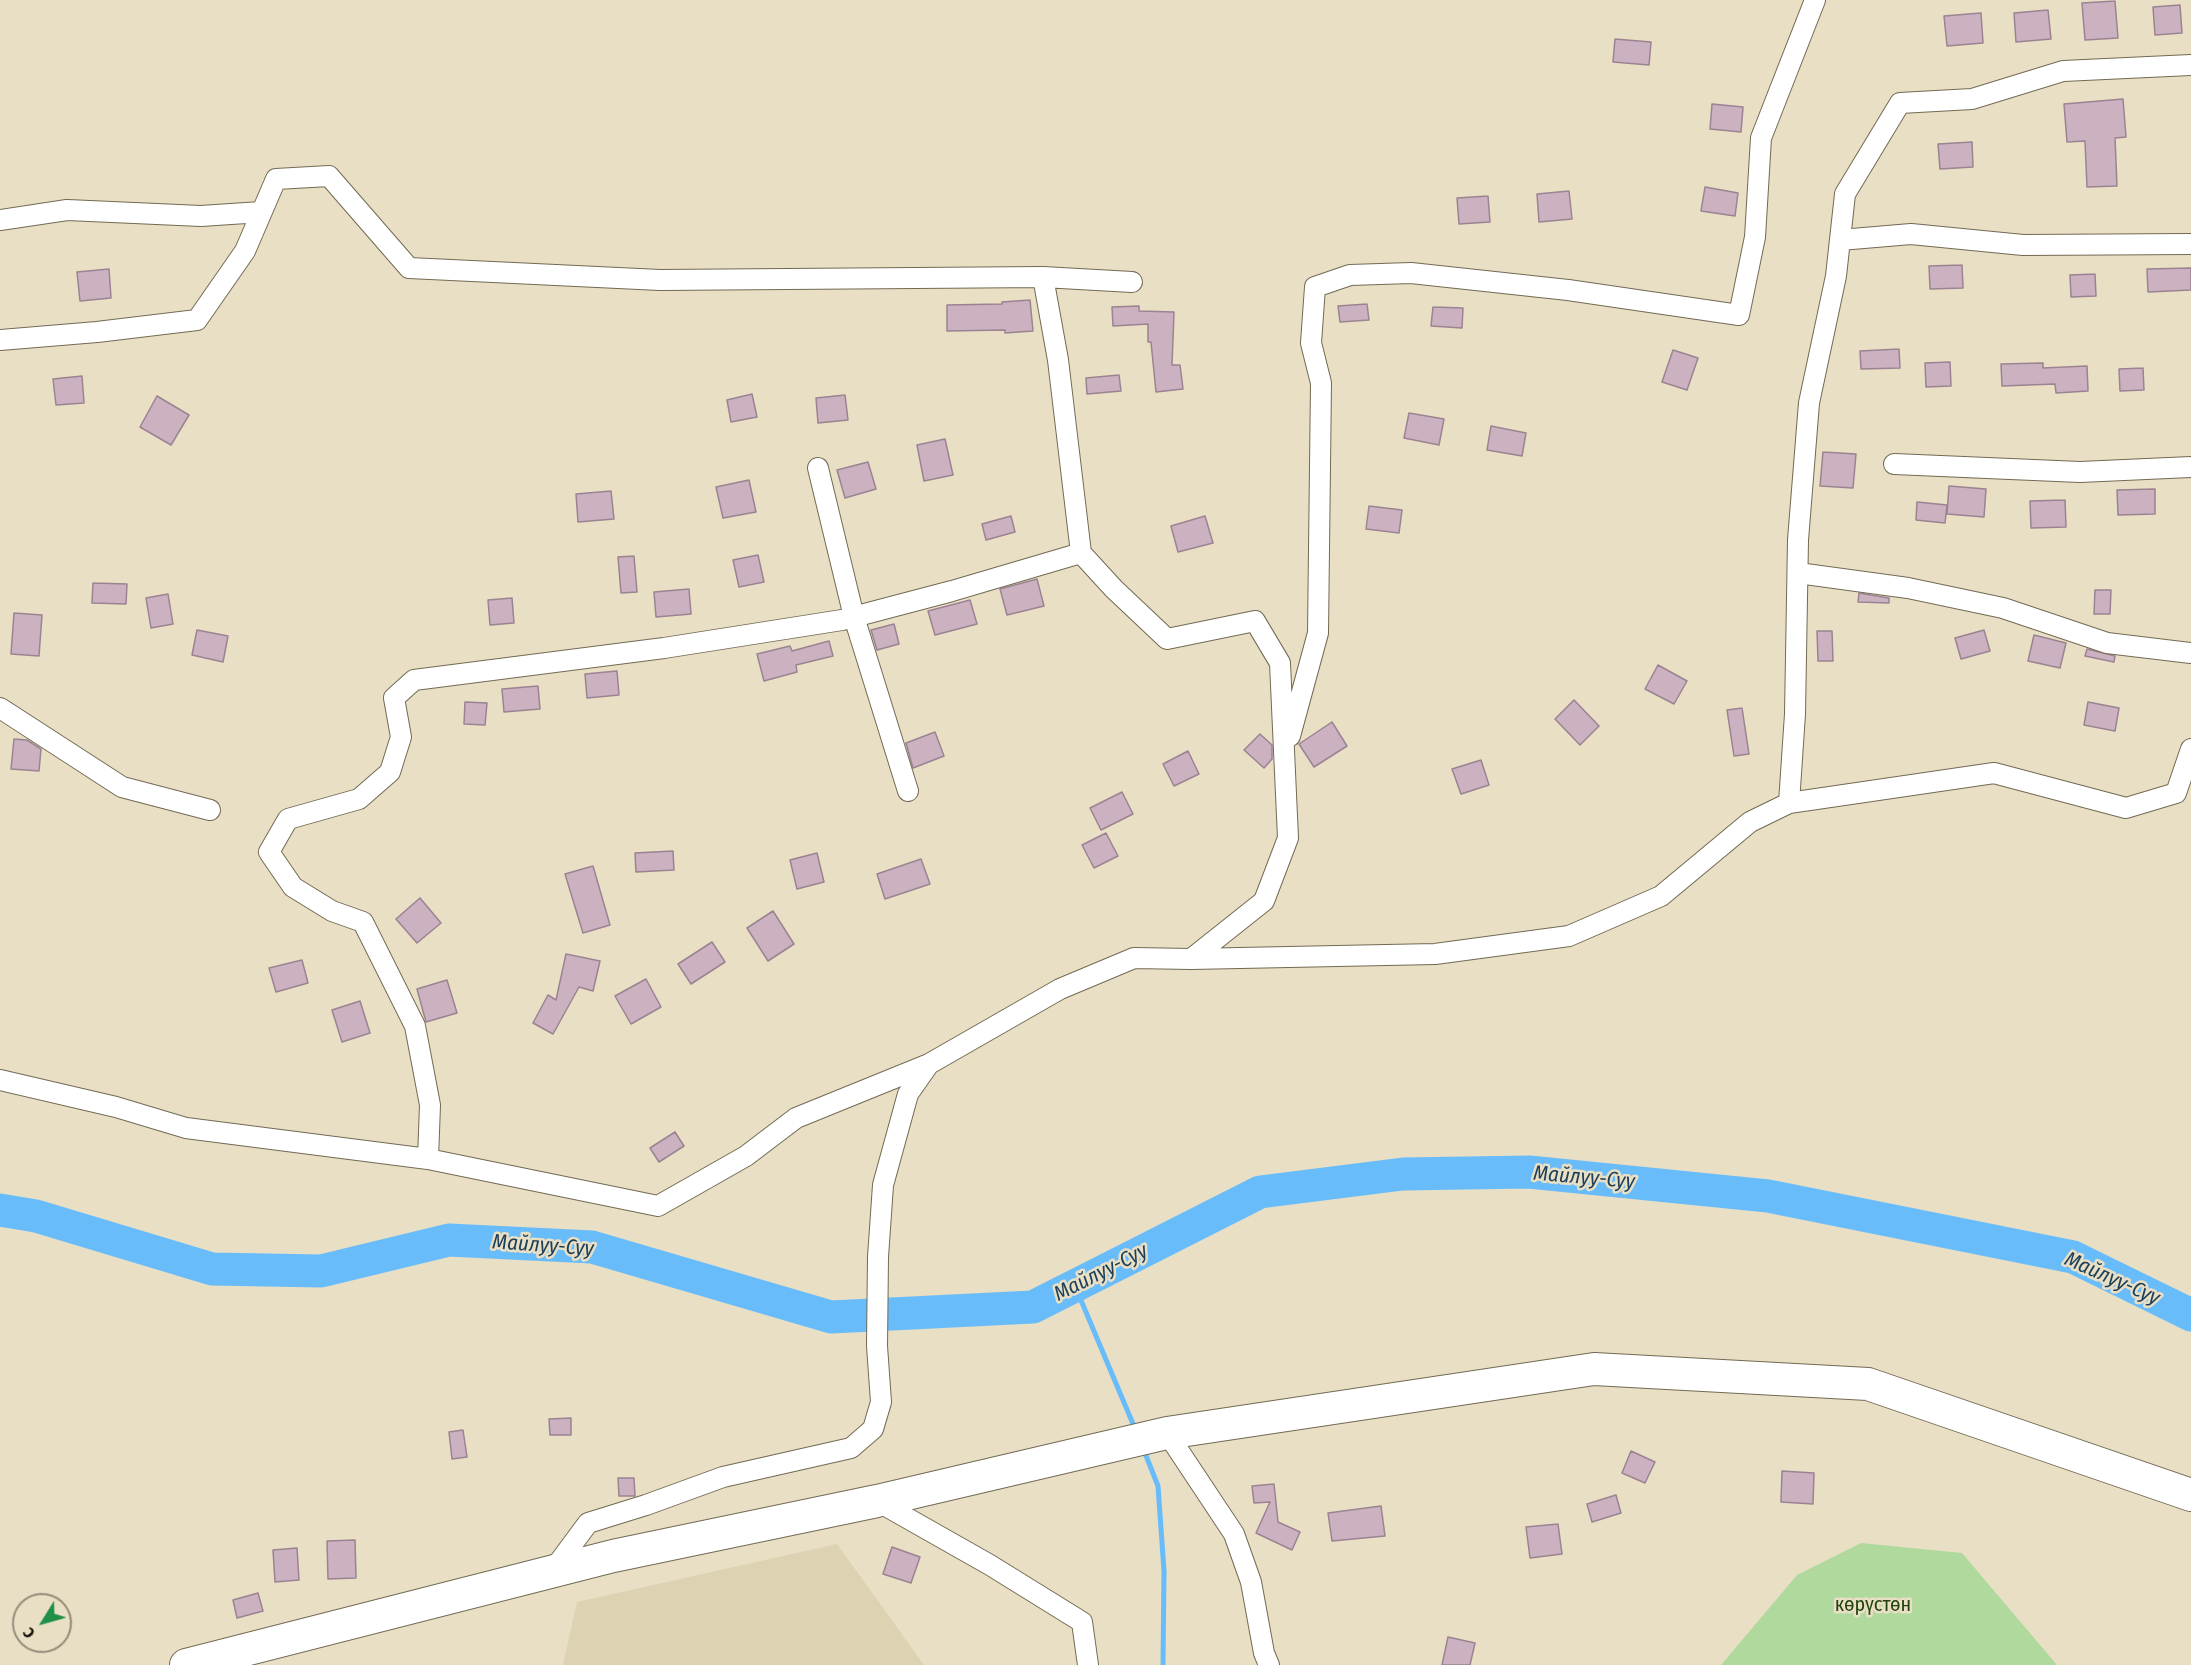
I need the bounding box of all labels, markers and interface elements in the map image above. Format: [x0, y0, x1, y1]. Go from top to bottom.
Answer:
water label: Майлуу-Суу [1532, 1161, 1636, 1195]
water label: Майлуу-Суу [491, 1230, 595, 1262]
water label: Майлуу-Суу [1050, 1239, 1152, 1307]
water label: Майлуу-Суу [2060, 1247, 2164, 1311]
north arrow [12, 1593, 72, 1653]
park label: көрүстөн [1835, 1593, 1911, 1617]
text: С [19, 1624, 39, 1642]

